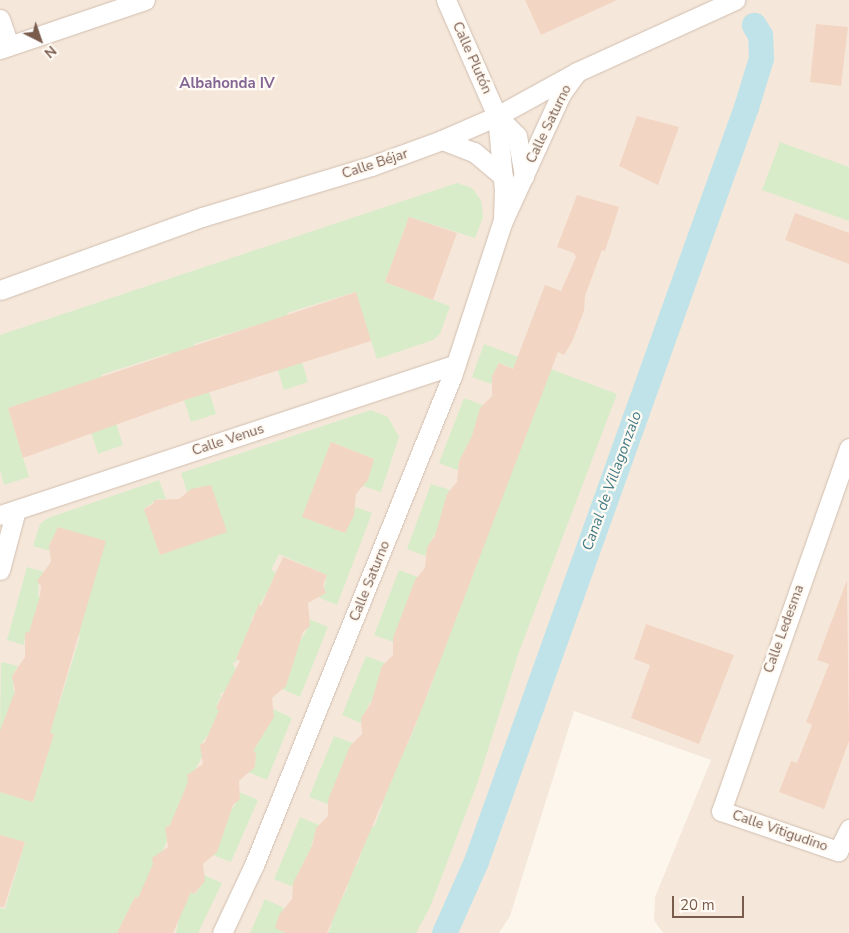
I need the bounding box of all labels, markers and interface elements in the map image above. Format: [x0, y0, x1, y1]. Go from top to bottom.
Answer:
north arrow [15, 15, 65, 65]
street label: Calle Plutón [449, 19, 495, 97]
text: N [40, 41, 60, 62]
district label: Albahonda IV [179, 75, 275, 93]
street label: Calle Saturno [523, 82, 575, 166]
street label: Calle Béjar [340, 145, 410, 183]
water label: Canal de Villagonzalo [578, 409, 646, 553]
street label: Calle Venus [190, 420, 266, 460]
street label: Calle Saturno [346, 538, 394, 624]
street label: Calle Ledesma [760, 583, 808, 675]
street label: Calle Vitigudino [730, 807, 830, 855]
scale bar [674, 886, 746, 918]
text: 20 m [680, 895, 715, 915]

